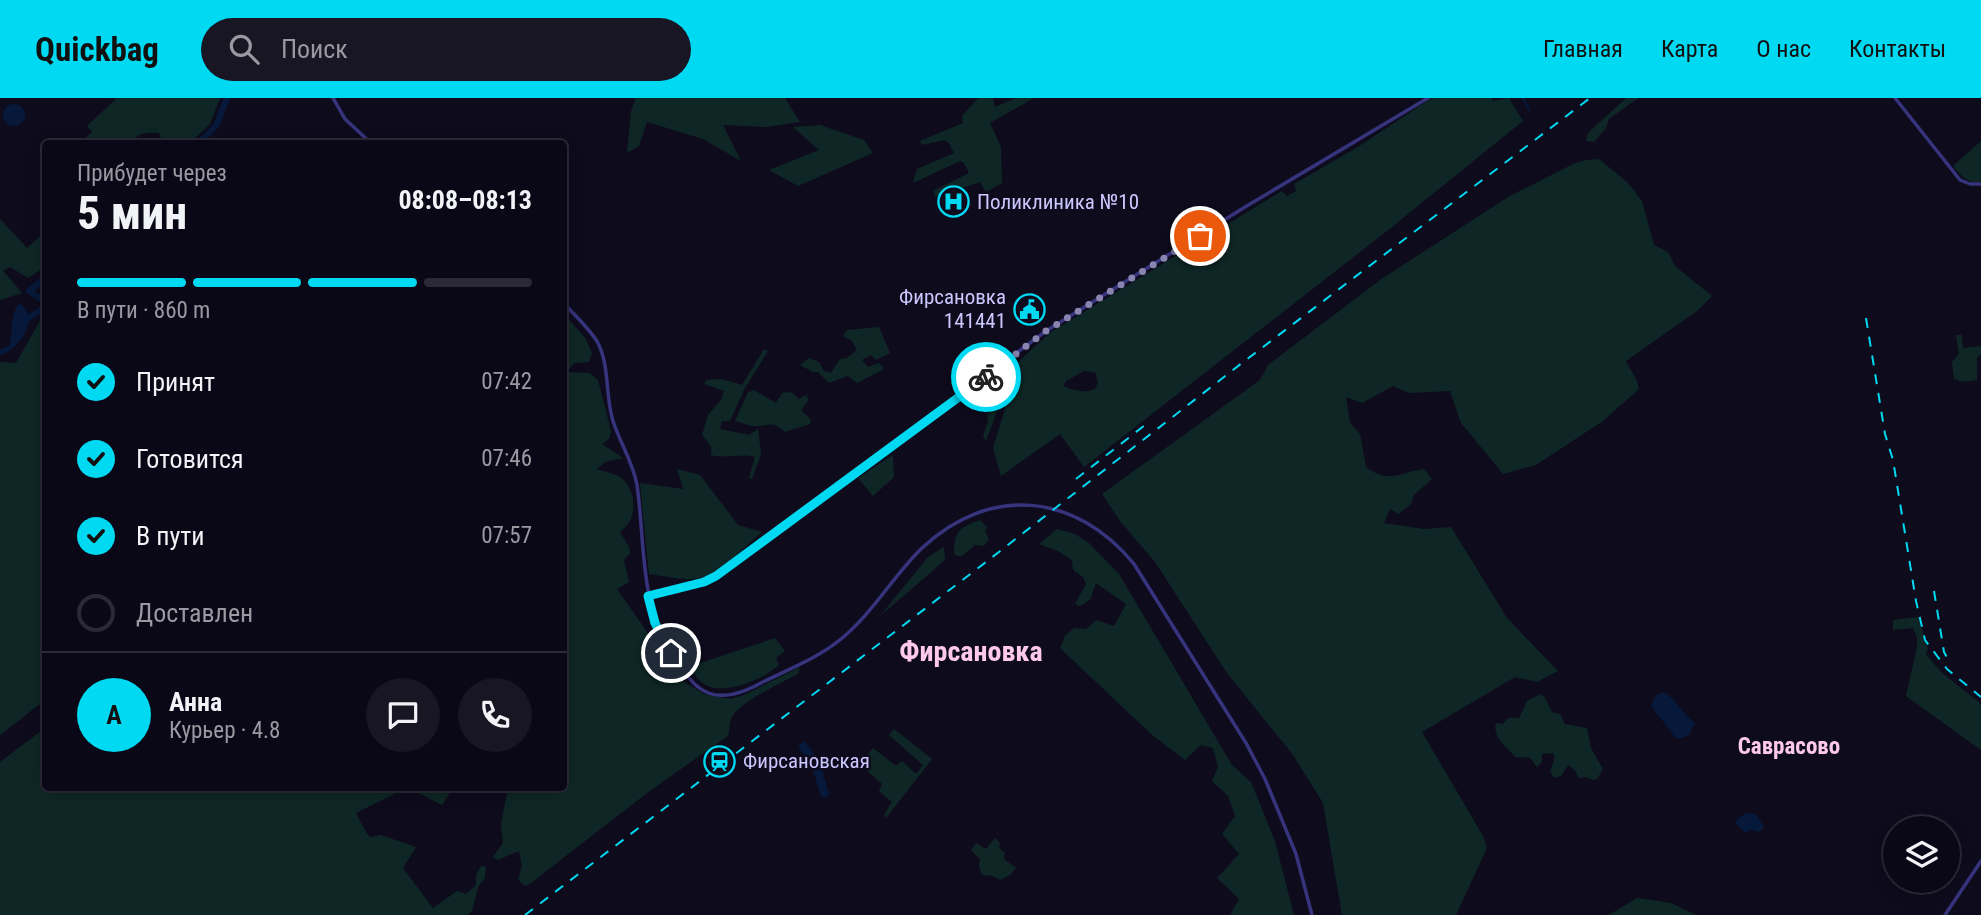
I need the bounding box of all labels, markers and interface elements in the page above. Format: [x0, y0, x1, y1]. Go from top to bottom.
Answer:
search box [201, 18, 691, 81]
text: Quickbag [35, 30, 159, 69]
icon: search [225, 30, 263, 68]
text: Поиск [281, 34, 348, 64]
text: Главная [1543, 35, 1623, 63]
text: Карта [1661, 35, 1718, 63]
text: О нас [1756, 35, 1811, 63]
text: Контакты [1849, 35, 1946, 63]
text: Прибудет через [77, 160, 227, 187]
text: 08:08–08:13 [398, 185, 532, 215]
hospital icon: Поликлиника №10 [937, 185, 971, 219]
text: 5 мин [77, 186, 187, 240]
place label: Поликлиника №10 [977, 190, 1139, 214]
pin [1170, 206, 1230, 266]
icon: bag [1181, 217, 1219, 255]
place label: Фирсановка 141441 [899, 285, 1006, 333]
public building icon: Фирсановка 141441 [1012, 292, 1046, 326]
text: В пути · 860 m [77, 297, 210, 324]
courier [951, 342, 1021, 412]
icon: bike [967, 358, 1005, 396]
icon: check [77, 363, 115, 401]
text: Принят [136, 367, 215, 397]
text: 07:42 [481, 368, 532, 395]
icon: check [77, 440, 115, 478]
text: Готовится [136, 444, 244, 474]
text: 07:46 [481, 445, 532, 472]
icon: check [77, 517, 115, 555]
text: В пути [136, 521, 205, 551]
text: 07:57 [481, 522, 532, 549]
text: Доставлен [136, 598, 253, 628]
pin [641, 623, 701, 683]
icon: home [652, 634, 690, 672]
district label: Фирсановка [899, 635, 1043, 668]
button: chat [366, 678, 440, 752]
button: phone [458, 678, 532, 752]
text: Анна [169, 687, 222, 717]
text: А [106, 700, 122, 730]
text: Курьер · 4.8 [169, 717, 280, 744]
district label: Саврасово [1738, 733, 1840, 760]
station icon: Фирсановская [703, 744, 737, 778]
place label: Фирсановская [743, 749, 870, 773]
map controls [1883, 816, 1960, 893]
button: layers [1883, 816, 1960, 893]

